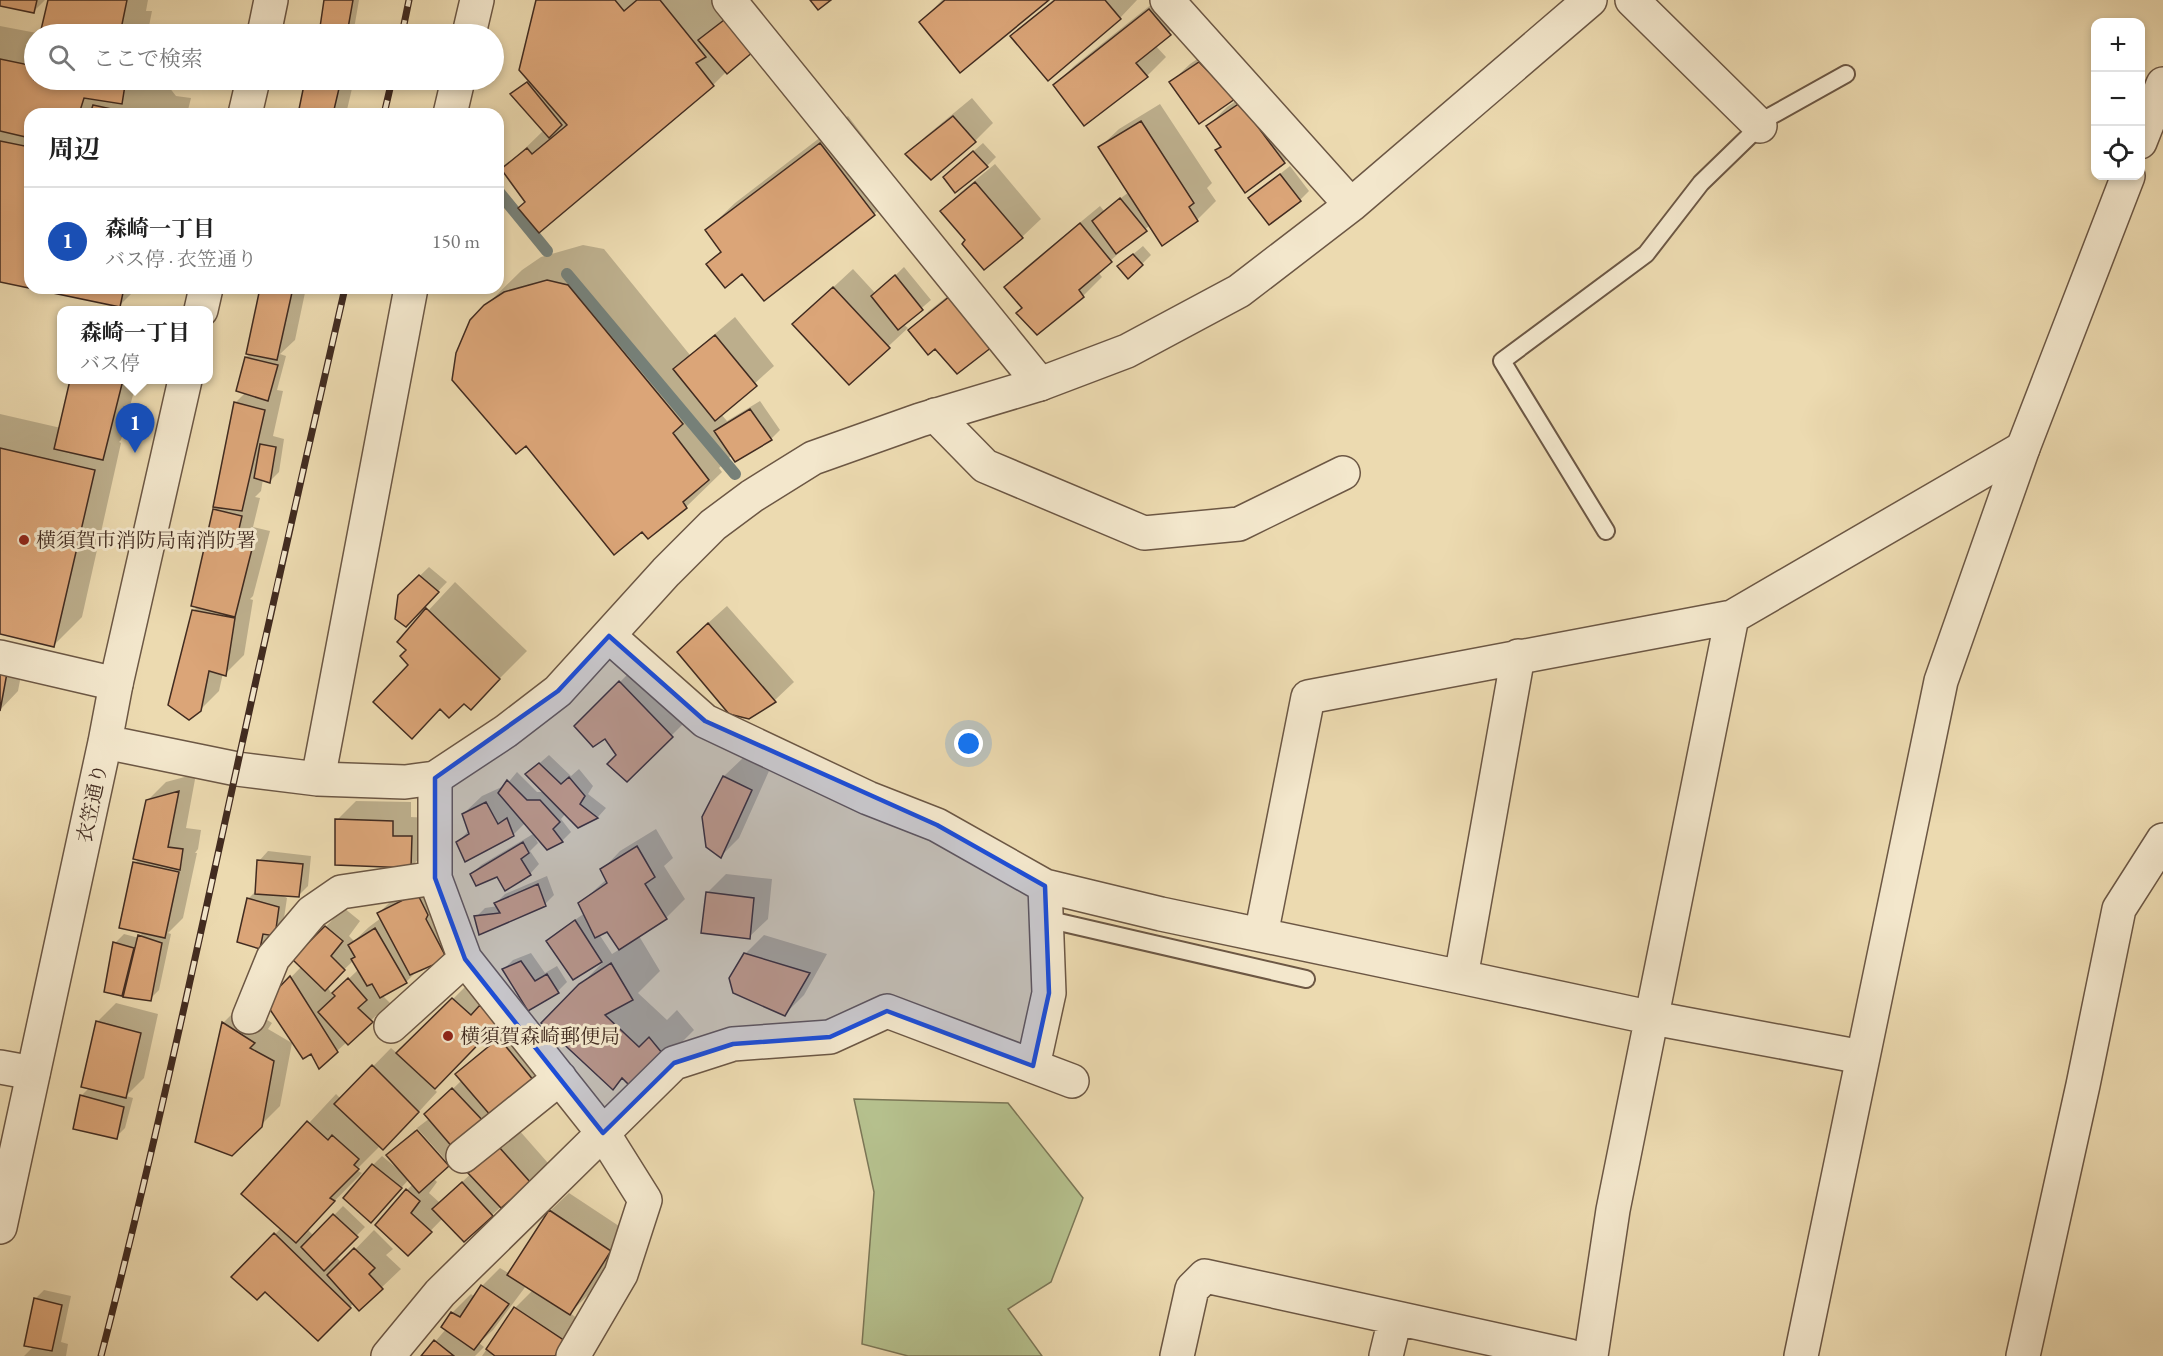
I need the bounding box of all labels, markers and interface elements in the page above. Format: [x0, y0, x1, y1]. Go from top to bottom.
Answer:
map controls [2091, 18, 2145, 180]
button: + [2091, 18, 2145, 72]
search box [24, 24, 504, 90]
icon: search [45, 41, 78, 74]
text: ここで検索 [93, 44, 203, 73]
button: − [2091, 72, 2145, 126]
button: locate [2091, 126, 2145, 180]
text: 周辺 [48, 132, 100, 166]
text: 森崎一丁目 [105, 214, 215, 243]
text: 1 [62, 228, 73, 254]
text: 150 m [432, 228, 480, 254]
text: バス停 · 衣笠通り [105, 246, 257, 272]
popup [57, 306, 213, 384]
text: 森崎一丁目 [80, 318, 190, 347]
text: バス停 [80, 350, 140, 376]
pin: 1 [116, 404, 154, 453]
place label: 横須賀市消防局南消防署 [36, 527, 256, 553]
marker: 横須賀市消防局南消防署 [17, 533, 31, 547]
your location [954, 729, 983, 758]
street label: 衣笠通り [71, 761, 113, 845]
place label: 横須賀森崎郵便局 [460, 1023, 620, 1049]
marker: 横須賀森崎郵便局 [441, 1029, 455, 1043]

